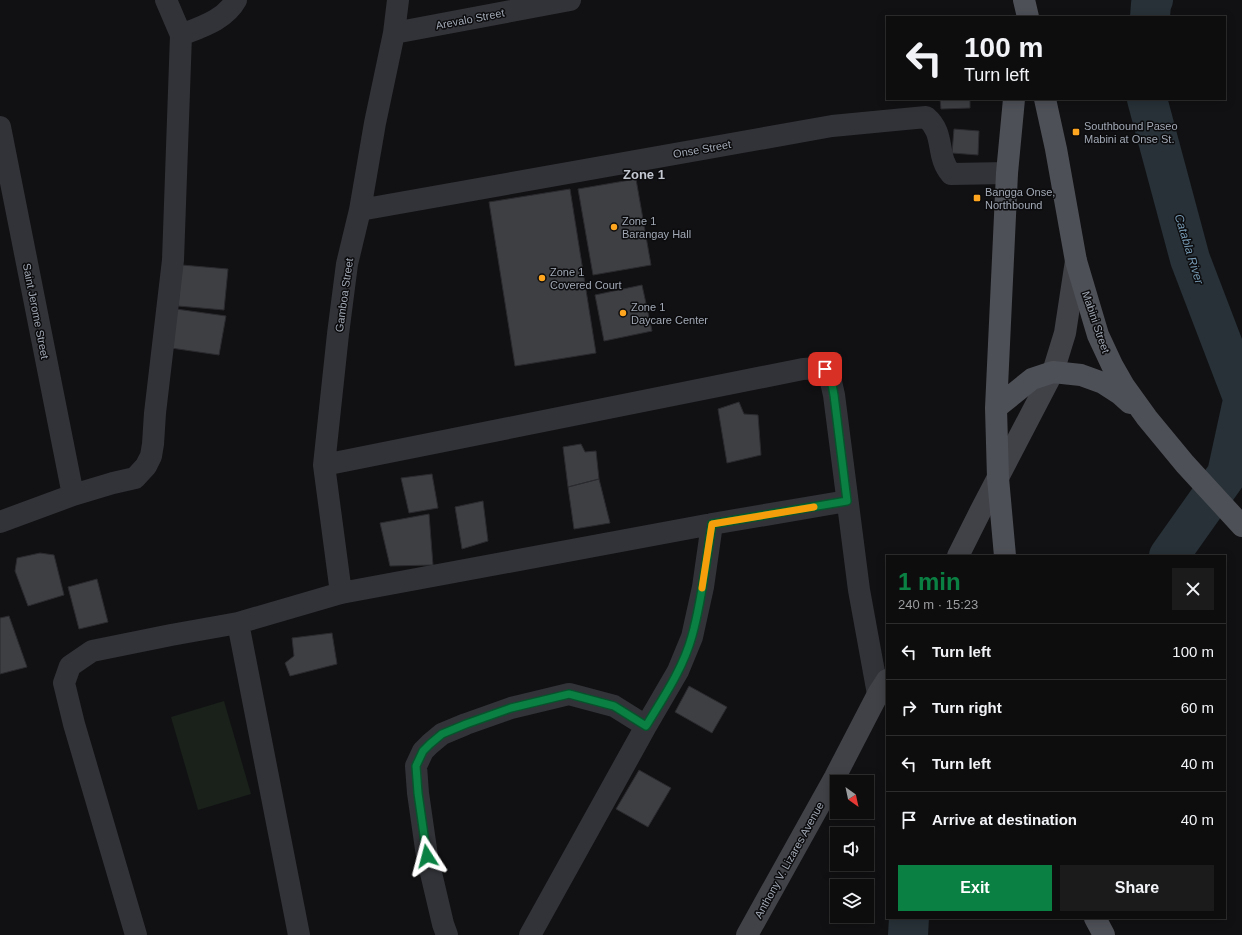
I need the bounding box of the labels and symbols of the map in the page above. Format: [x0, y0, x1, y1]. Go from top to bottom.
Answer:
street label: Arevalo Street [435, 6, 505, 32]
place label: Southbound Paseo Mabini at Onse St. [1084, 120, 1178, 145]
marker: Southbound Paseo Mabini at Onse St. [1071, 127, 1081, 137]
street label: Onse Street [672, 138, 732, 160]
district label: Zone 1 [623, 167, 665, 182]
place label: Bangga Onse, Northbound [985, 186, 1055, 211]
marker: Bangga Onse, Northbound [972, 193, 982, 203]
water label: Catabla River [1172, 212, 1207, 287]
place label: Zone 1 Barangay Hall [622, 215, 691, 240]
marker: Zone 1 Barangay Hall [609, 222, 619, 232]
street label: Gamboa Street [333, 257, 355, 333]
street label: Saint Jerome Street [21, 262, 51, 360]
place label: Zone 1 Covered Court [550, 266, 622, 291]
marker: Zone 1 Covered Court [537, 273, 547, 283]
street label: Mabini Street [1080, 289, 1112, 355]
place label: Zone 1 Daycare Center [631, 301, 708, 326]
marker: Zone 1 Daycare Center [618, 308, 628, 318]
pin [808, 352, 842, 386]
north arrow [830, 775, 874, 819]
street label: Anthony V. Lizares Avenue [752, 800, 826, 920]
position arrow [406, 835, 448, 877]

